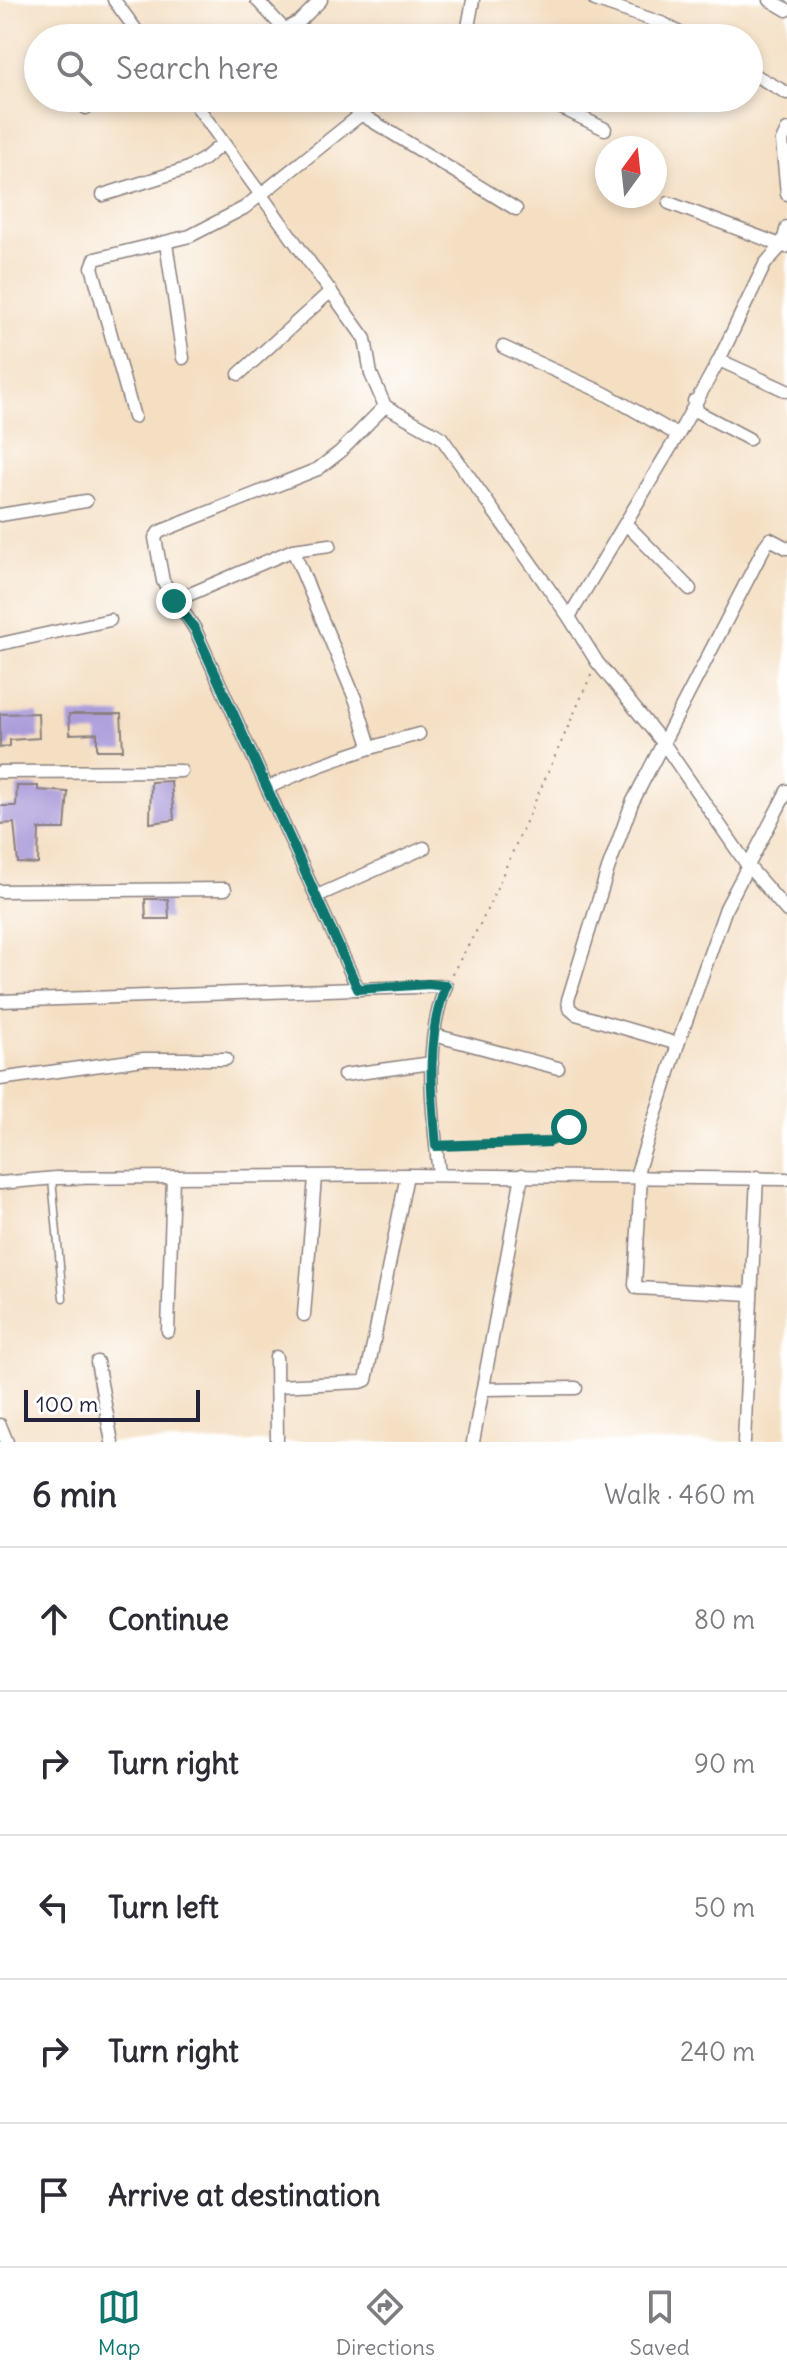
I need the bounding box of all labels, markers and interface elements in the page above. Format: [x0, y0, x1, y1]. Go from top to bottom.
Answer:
search box [24, 24, 763, 112]
icon: search [52, 46, 96, 90]
text: Search here [116, 49, 279, 87]
north arrow [595, 136, 667, 208]
route end [156, 583, 192, 619]
route start [551, 1109, 587, 1145]
scale bar [24, 1386, 200, 1422]
text: 100 m [36, 1390, 98, 1418]
text: 6 min [32, 1473, 117, 1516]
text: Walk · 460 m [604, 1478, 755, 1511]
icon: ahead [32, 1597, 76, 1641]
text: Continue [108, 1600, 229, 1638]
text: 80 m [694, 1603, 755, 1636]
icon: right [32, 1741, 76, 1785]
text: Turn right [108, 1744, 239, 1782]
text: 90 m [694, 1747, 755, 1780]
icon: left [32, 1885, 76, 1929]
text: Turn left [108, 1888, 219, 1926]
text: 50 m [694, 1891, 755, 1924]
icon: right [32, 2029, 76, 2073]
text: Turn right [108, 2032, 239, 2070]
text: 240 m [680, 2035, 755, 2068]
icon: arrive [32, 2173, 76, 2217]
text: Arrive at destination [108, 2176, 380, 2214]
tab: Map [97, 2285, 141, 2361]
tab: Directions [336, 2285, 435, 2361]
tab: Saved [629, 2285, 690, 2361]

